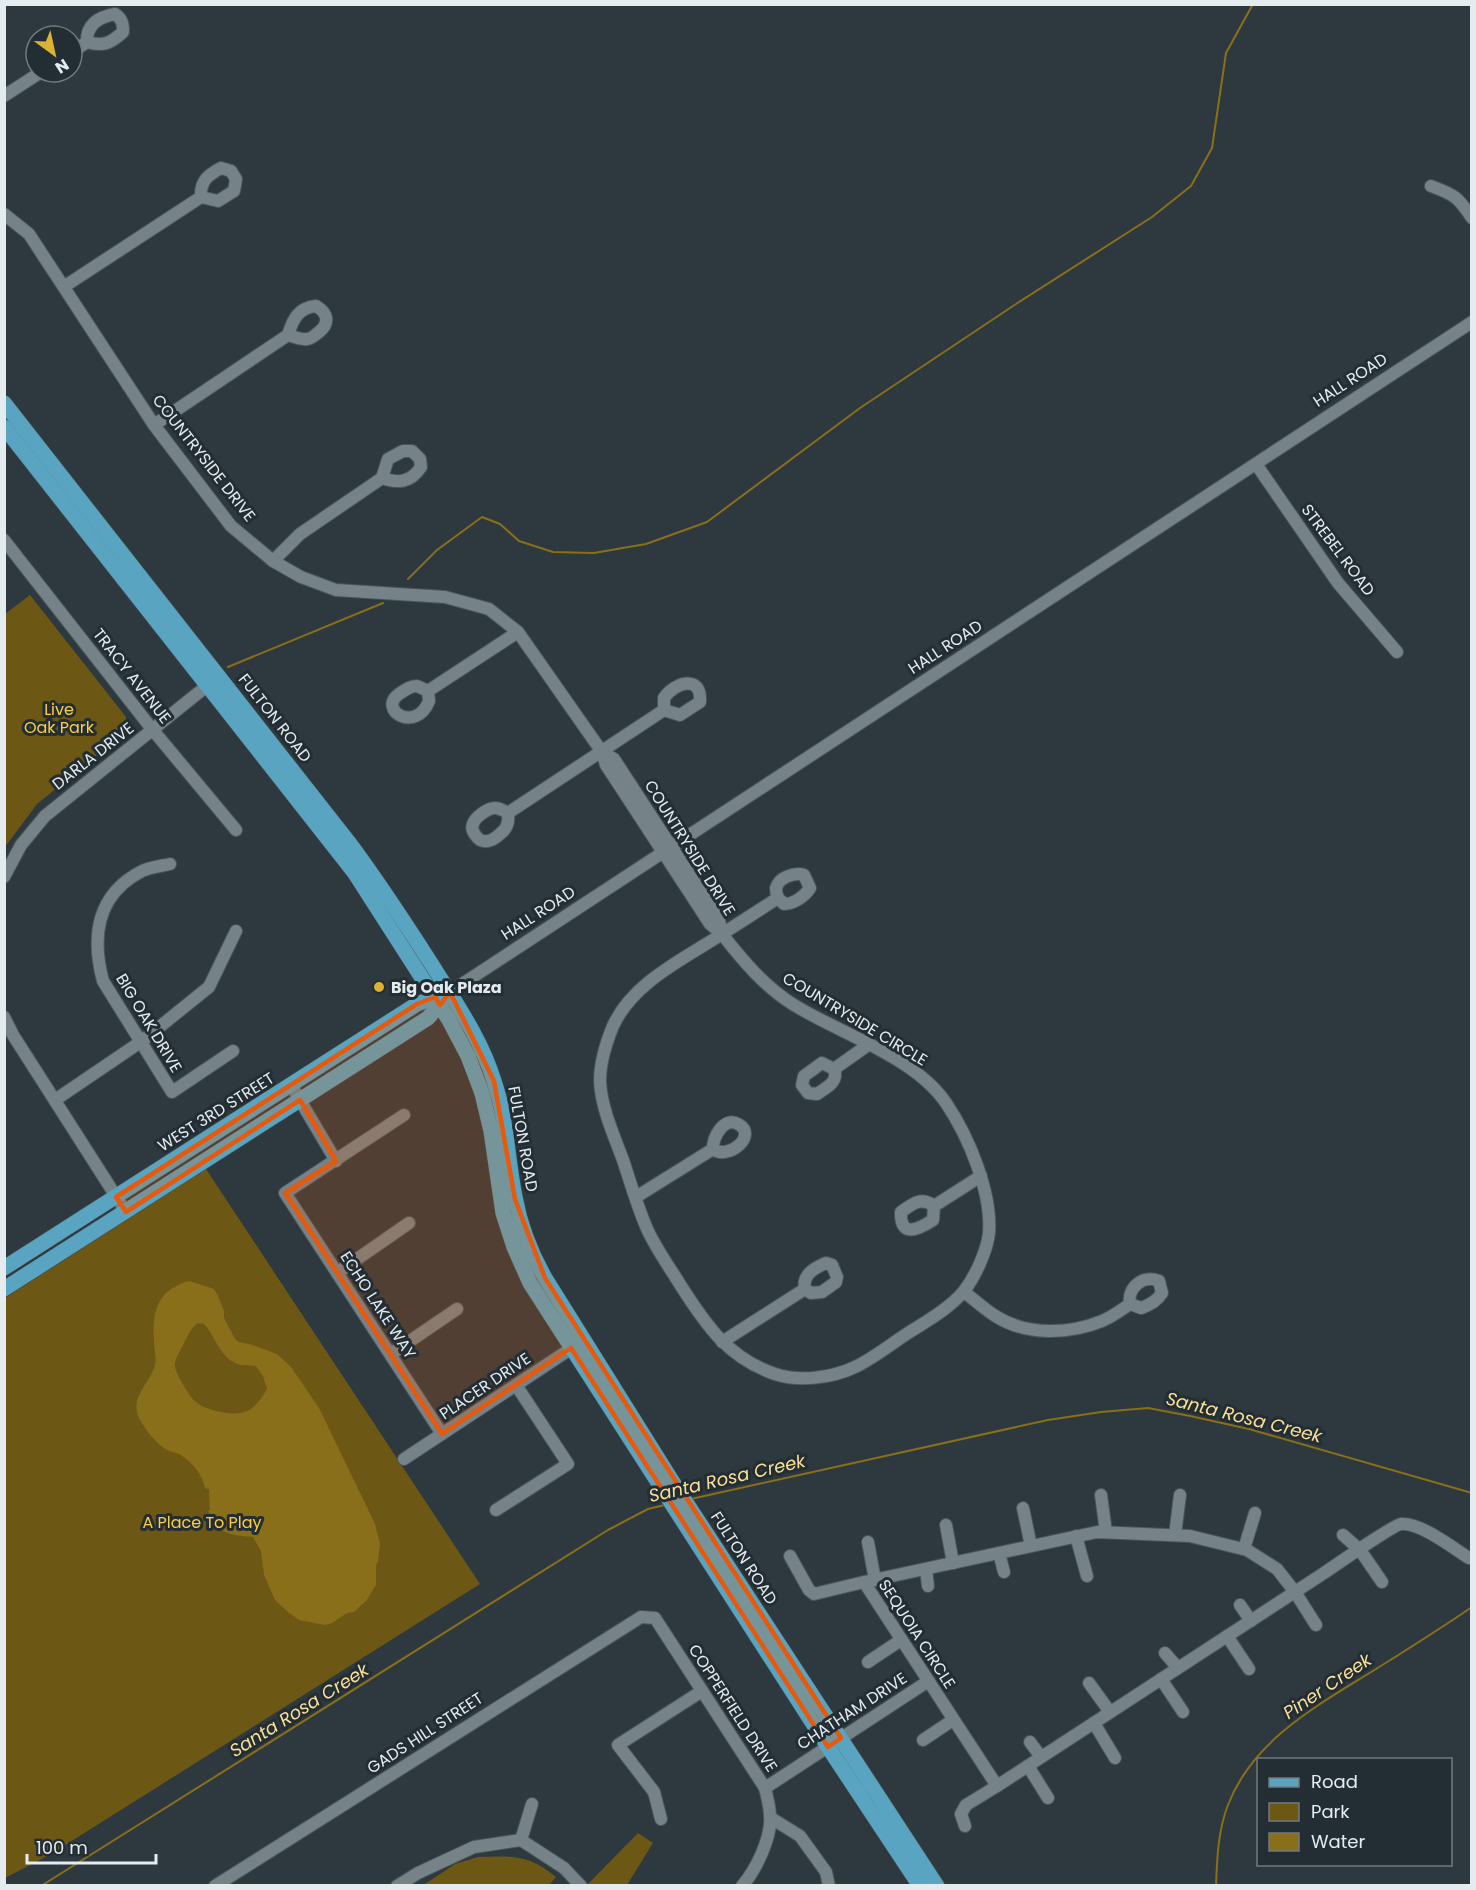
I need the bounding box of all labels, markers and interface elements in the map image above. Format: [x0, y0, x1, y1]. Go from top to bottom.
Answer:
north arrow [24, 24, 84, 84]
text: N [51, 53, 73, 79]
street label: HALL ROAD [1308, 347, 1392, 413]
street label: COUNTRYSIDE DRIVE [147, 390, 261, 526]
street label: STREBEL ROAD [1296, 499, 1380, 601]
street label: HALL ROAD [903, 614, 987, 680]
street label: TRACY AVENUE [87, 624, 177, 728]
street label: FULTON ROAD [233, 669, 317, 767]
park label: Live Oak Park [24, 698, 95, 739]
street label: DARLA DRIVE [47, 717, 139, 795]
street label: COUNTRYSIDE DRIVE [639, 776, 741, 920]
street label: HALL ROAD [496, 880, 580, 946]
street label: COUNTRYSIDE CIRCLE [778, 967, 932, 1071]
street label: BIG OAK DRIVE [110, 969, 188, 1077]
place label: Big Oak Plaza [391, 976, 502, 999]
marker: Big Oak Plaza [372, 980, 386, 994]
street label: WEST 3RD STREET [153, 1067, 279, 1157]
street label: FULTON ROAD [502, 1084, 544, 1194]
street label: ECHO LAKE WAY [335, 1247, 422, 1364]
street label: PLACER DRIVE [435, 1347, 535, 1425]
water label: Santa Rosa Creek [1163, 1386, 1325, 1449]
water label: Santa Rosa Creek [646, 1448, 808, 1508]
street label: FULTON ROAD [705, 1507, 783, 1609]
park label: A Place To Play [142, 1511, 262, 1534]
street label: SEQUOIA CIRCLE [873, 1575, 961, 1693]
street label: COPPERFIELD DRIVE [683, 1640, 783, 1776]
water label: Piner Creek [1278, 1647, 1377, 1725]
water label: Santa Rosa Creek [225, 1657, 374, 1763]
street label: CHATHAM DRIVE [793, 1667, 911, 1755]
street label: GADS HILL STREET [362, 1687, 488, 1779]
legend [1257, 1758, 1452, 1866]
text: Road [1311, 1769, 1358, 1794]
text: Park [1311, 1799, 1350, 1824]
scale bar [27, 1827, 156, 1865]
text: Water [1311, 1829, 1365, 1854]
text: 100 m [36, 1835, 88, 1860]

